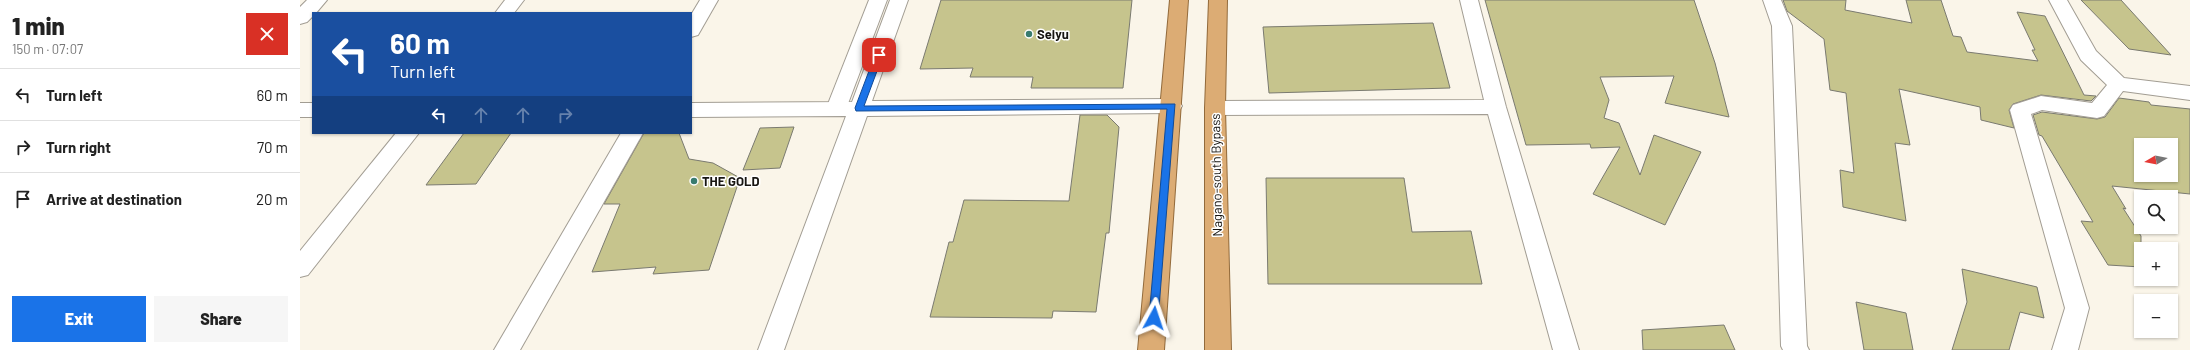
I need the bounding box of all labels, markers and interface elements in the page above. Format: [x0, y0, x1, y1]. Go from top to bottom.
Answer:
text: 1 min [12, 11, 65, 40]
button: close [246, 13, 288, 55]
text: 60 m [390, 26, 450, 60]
place label: Seiyu [1037, 26, 1069, 42]
icon: left [324, 28, 376, 80]
marker: Seiyu [1024, 29, 1034, 39]
pin [862, 38, 896, 72]
text: 150 m · 07:07 [12, 41, 83, 57]
icon: arrive [868, 44, 890, 66]
text: Turn left [390, 60, 456, 82]
icon: left [12, 84, 34, 106]
text: Turn left [46, 86, 102, 104]
text: 60 m [256, 86, 288, 104]
icon: left [428, 104, 450, 126]
icon: ahead [470, 104, 492, 126]
icon: ahead [512, 104, 534, 126]
icon: right [554, 104, 576, 126]
street label: Nagano-south Bypass [1207, 113, 1225, 237]
icon: right [12, 136, 34, 158]
text: Turn right [46, 138, 111, 156]
text: 70 m [257, 138, 288, 156]
north arrow [2134, 138, 2178, 182]
map controls [2134, 138, 2178, 338]
place label: THE GOLD [702, 173, 759, 189]
marker: THE GOLD [689, 176, 699, 186]
icon: arrive [12, 188, 34, 210]
text: Arrive at destination [46, 190, 182, 208]
text: 20 m [256, 190, 288, 208]
button: search [2134, 190, 2178, 234]
button: + [2134, 242, 2178, 286]
button: − [2134, 294, 2178, 338]
button: Exit [12, 296, 146, 342]
button: Share [154, 296, 288, 342]
position arrow [1133, 297, 1175, 339]

